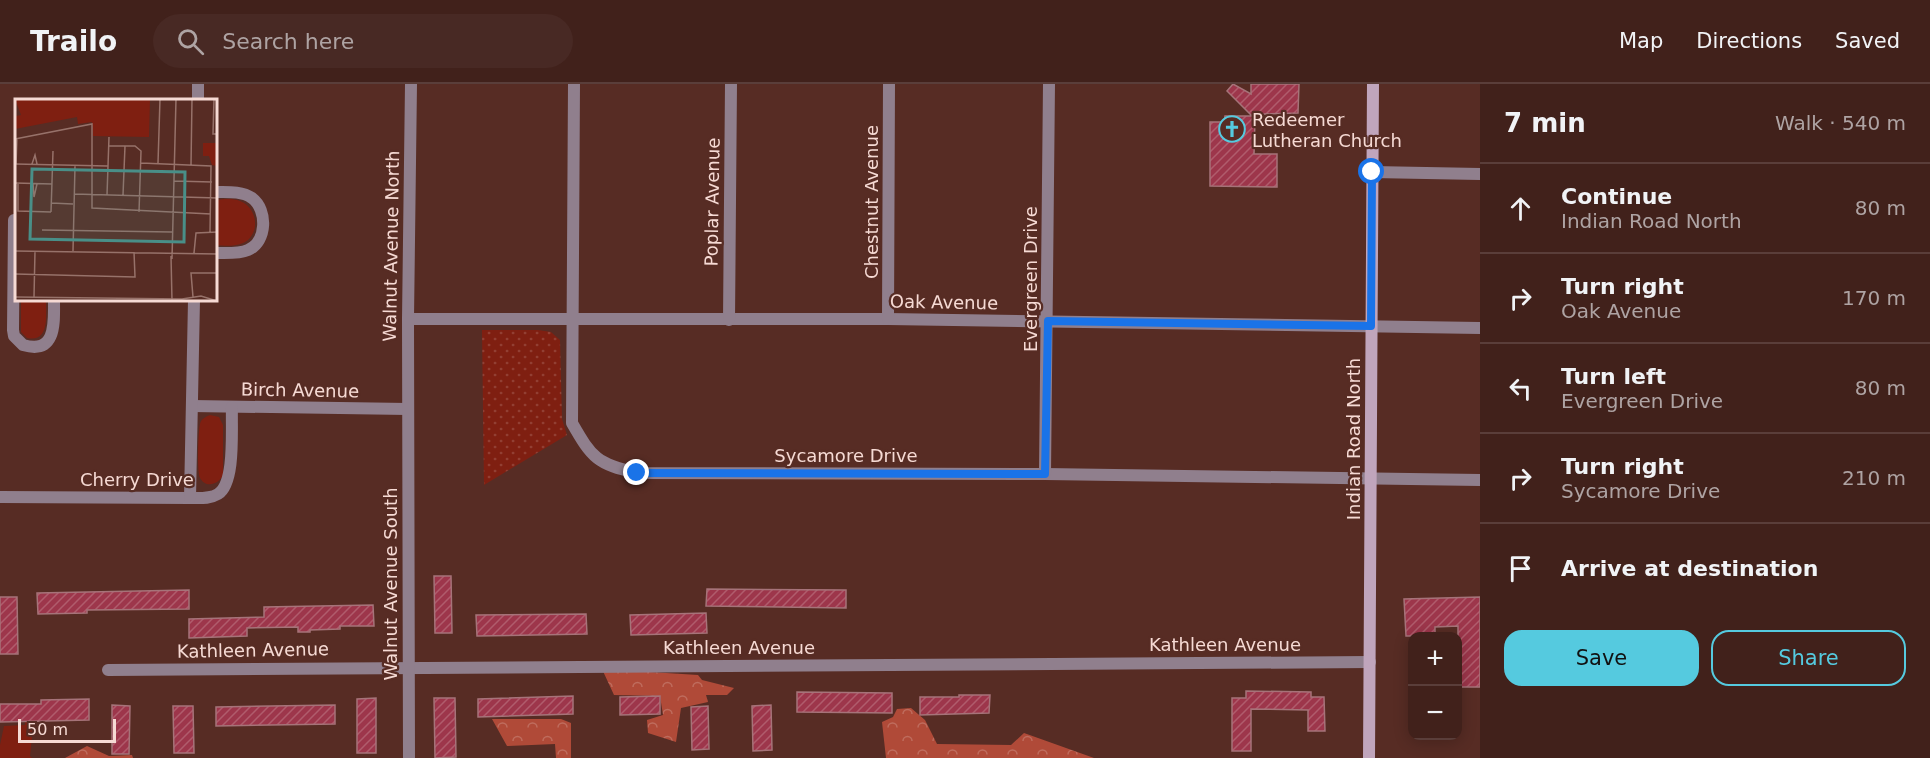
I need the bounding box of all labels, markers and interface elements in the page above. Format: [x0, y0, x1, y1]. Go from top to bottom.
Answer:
search box [153, 14, 573, 68]
text: Trailo [30, 25, 117, 58]
icon: search [174, 25, 207, 58]
text: Search here [222, 29, 354, 54]
text: Map [1619, 29, 1663, 53]
text: Directions [1696, 29, 1802, 53]
text: Saved [1835, 29, 1900, 53]
inset map [15, 99, 218, 302]
text: 7 min [1504, 108, 1586, 138]
place label: Redeemer Lutheran Church [1252, 109, 1402, 151]
text: Walk · 540 m [1775, 111, 1906, 135]
church icon: Redeemer Lutheran Church [1217, 114, 1247, 144]
street label: Chestnut Avenue [861, 125, 882, 279]
street label: Poplar Avenue [700, 137, 724, 267]
street label: Walnut Avenue North [379, 150, 403, 342]
route start [1358, 158, 1384, 184]
text: Continue [1561, 184, 1672, 209]
icon: ahead [1504, 192, 1537, 225]
text: 80 m [1855, 196, 1906, 220]
street label: Evergreen Drive [1020, 206, 1041, 352]
text: Indian Road North [1561, 209, 1742, 233]
text: Turn right [1561, 274, 1684, 299]
icon: right [1504, 282, 1537, 315]
text: 170 m [1842, 286, 1906, 310]
street label: Oak Avenue [890, 291, 998, 313]
text: Oak Avenue [1561, 299, 1681, 323]
street label: Indian Road North [1343, 358, 1364, 520]
text: Turn left [1561, 364, 1666, 389]
icon: left [1504, 372, 1537, 405]
text: 80 m [1855, 376, 1906, 400]
street label: Birch Avenue [241, 378, 359, 402]
text: Evergreen Drive [1561, 389, 1723, 413]
street label: Sycamore Drive [774, 445, 918, 466]
text: Turn right [1561, 454, 1684, 479]
route end [623, 459, 649, 485]
icon: right [1504, 462, 1537, 495]
text: 210 m [1842, 466, 1906, 490]
street label: Cherry Drive [80, 469, 194, 490]
text: Sycamore Drive [1561, 479, 1720, 503]
street label: Walnut Avenue South [380, 487, 401, 681]
icon: arrive [1504, 552, 1537, 585]
text: Arrive at destination [1561, 556, 1818, 581]
button: Save [1504, 630, 1699, 686]
button: Share [1711, 630, 1906, 686]
map controls [1408, 632, 1462, 740]
button: + [1408, 632, 1462, 686]
street label: Kathleen Avenue [1149, 634, 1301, 655]
street label: Kathleen Avenue [663, 637, 815, 658]
street label: Kathleen Avenue [177, 638, 329, 662]
button: − [1408, 686, 1462, 740]
scale bar [18, 716, 116, 744]
text: 50 m [27, 720, 68, 739]

